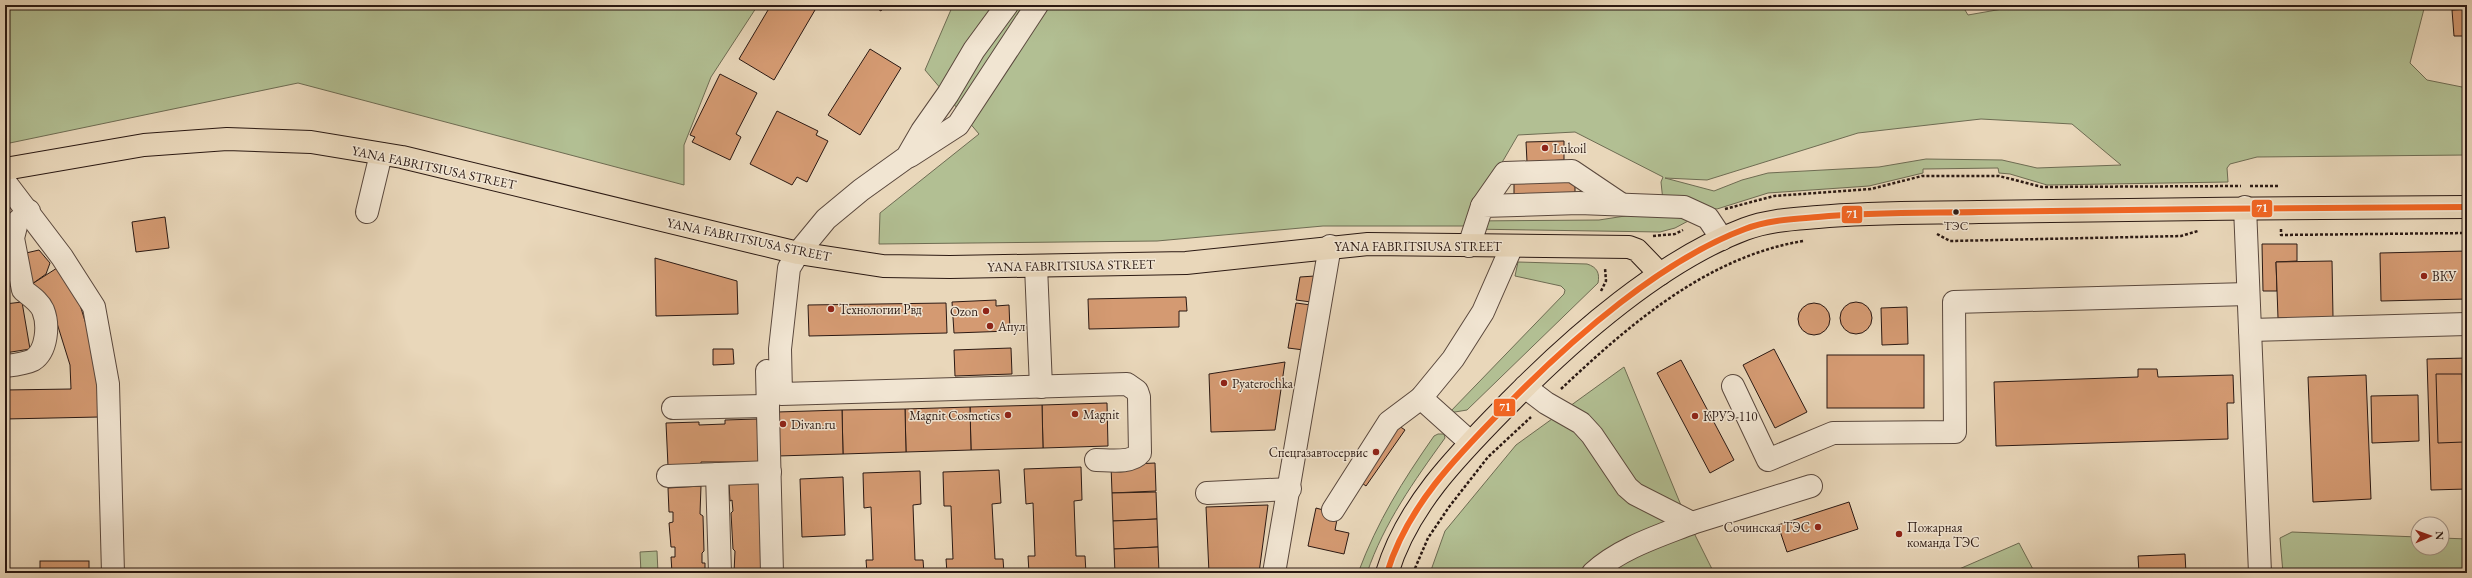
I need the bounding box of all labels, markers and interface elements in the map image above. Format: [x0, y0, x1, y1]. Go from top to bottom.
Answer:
place label: Lukoil [1553, 140, 1586, 157]
street label: YANA FABRITSIUSA STREET [350, 142, 518, 193]
marker: Lukoil [1540, 143, 1550, 153]
line badge: 71 [2251, 199, 2273, 218]
text: 71 [2256, 201, 2268, 215]
line badge: 71 [1841, 205, 1863, 224]
text: 71 [1846, 207, 1858, 221]
marker: ТЭС [1951, 207, 1961, 217]
street label: YANA FABRITSIUSA STREET [665, 214, 833, 265]
place label: ТЭС [1944, 218, 1968, 234]
street label: YANA FABRITSIUSA STREET [1334, 238, 1502, 255]
street label: YANA FABRITSIUSA STREET [987, 256, 1155, 275]
place label: ВКУ [2432, 268, 2457, 285]
marker: ВКУ [2419, 271, 2429, 281]
place label: Технологии Рвд [839, 301, 922, 318]
place label: Ozon [950, 303, 978, 320]
marker: Технологии Рвд [826, 304, 836, 314]
marker: Ozon [981, 306, 991, 316]
place label: Апул [997, 318, 1025, 335]
marker: Апул [985, 321, 995, 331]
place label: Pyaterochka [1232, 375, 1294, 392]
marker: Pyaterochka [1219, 378, 1229, 388]
line badge: 71 [1493, 398, 1516, 417]
text: 71 [1499, 400, 1511, 414]
place label: Magnit [1083, 406, 1119, 423]
place label: Magnit Cosmetics [909, 407, 1000, 424]
place label: КРУЭ-110 [1703, 408, 1758, 425]
marker: Magnit [1070, 409, 1080, 419]
marker: Magnit Cosmetics [1003, 410, 1013, 420]
marker: КРУЭ-110 [1690, 411, 1700, 421]
place label: Divan.ru [791, 416, 836, 433]
marker: Divan.ru [778, 419, 788, 429]
place label: Спецгазавтосервис [1269, 444, 1368, 461]
marker: Спецгазавтосервис [1371, 447, 1381, 457]
north arrow [2410, 516, 2450, 556]
place label: Сочинская ТЭС [1724, 519, 1810, 536]
place label: Пожарная команда ТЭС [1907, 519, 1979, 551]
marker: Сочинская ТЭС [1813, 522, 1823, 532]
marker: Пожарная команда ТЭС [1894, 529, 1904, 539]
text: N [2433, 531, 2447, 540]

